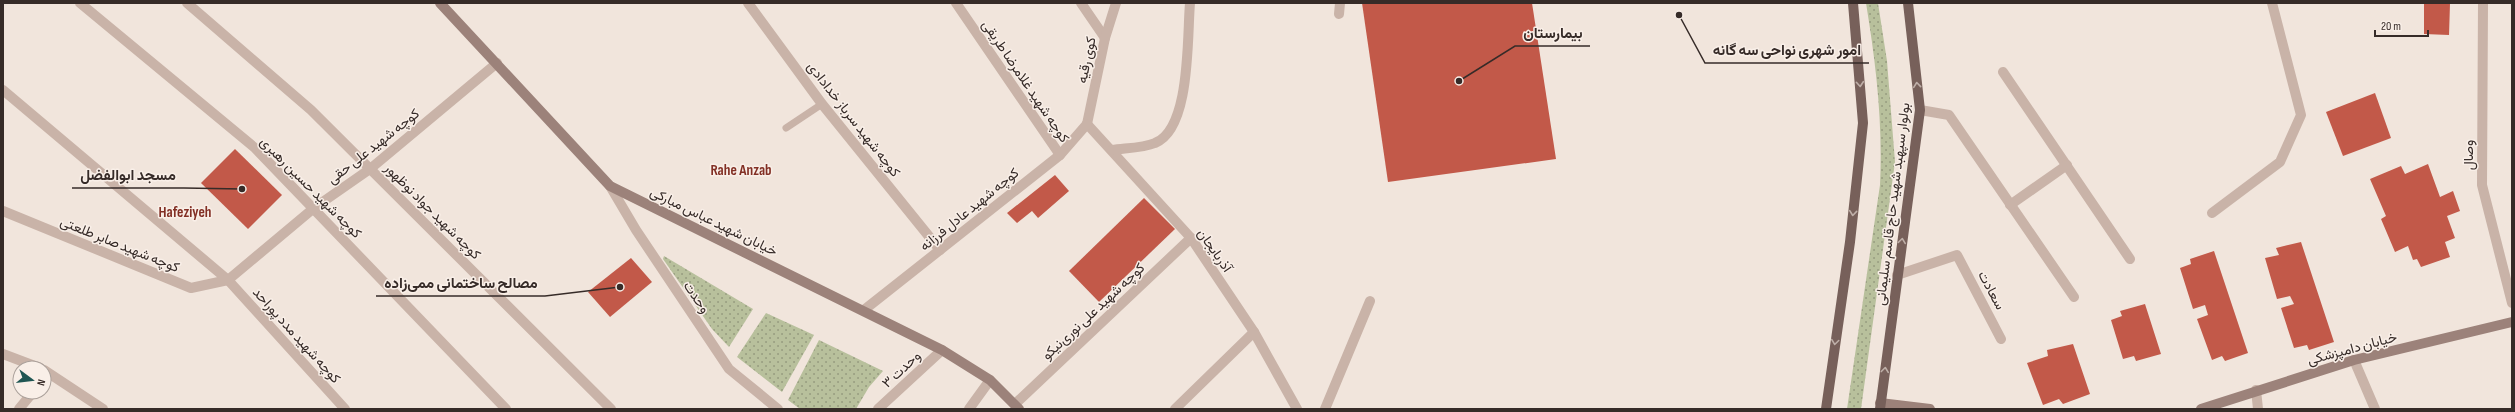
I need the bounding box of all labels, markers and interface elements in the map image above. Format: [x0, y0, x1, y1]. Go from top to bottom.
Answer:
scale bar [2375, 12, 2428, 38]
street label: کوچه شهید غلامرضا طریقی [977, 17, 1073, 146]
callout: بیمارستان [1515, 19, 1590, 46]
text: 20 m [2381, 19, 2401, 34]
text: بیمارستان [1523, 24, 1583, 43]
street label: کوی رقیه [1073, 35, 1100, 85]
callout: امور شهری نواحی سه گانه [1705, 36, 1869, 63]
text: امور شهری نواحی سه گانه [1713, 41, 1861, 60]
street label: کوچه شهید سرباز خدادادی [803, 58, 904, 181]
one-way arrow [1856, 81, 1865, 87]
one-way arrow [1913, 82, 1922, 88]
street label: بولوار سپهبد شهید حاج قاسم سلیمانی [1872, 102, 1915, 307]
street label: کوچه شهید علی حقی [324, 105, 424, 189]
street label: کوچه شهید حسین رهبری [256, 133, 365, 242]
street label: وصال [2460, 140, 2478, 170]
street label: کوچه شهید جواد نوظهور [380, 159, 484, 264]
callout: مسجد ابوالفضل [72, 161, 184, 188]
district label: Rahe Anzab [710, 161, 772, 180]
street label: کوچه شهید عادل فرزانه [916, 164, 1023, 255]
text: مسجد ابوالفضل [80, 166, 176, 185]
street label: خیابان شهید عباس مبارکی [647, 183, 780, 260]
district label: Hafeziyeh [159, 203, 212, 222]
one-way arrow [1849, 210, 1858, 216]
street label: کوچه شهید صابر طلعتی [57, 213, 182, 277]
street label: آذربایجان [1194, 225, 1237, 277]
one-way arrow [1897, 238, 1906, 245]
street label: کوچه شهید علی نوری‌نیکو [1038, 259, 1149, 364]
street label: سعادت [1974, 268, 2009, 313]
callout: مصالح ساختمانی ممی‌زاده [376, 269, 545, 296]
text: مصالح ساختمانی ممی‌زاده [384, 274, 538, 293]
street label: وحدت [680, 278, 714, 317]
street label: کوچه شهید مدد پوراحد [248, 284, 344, 387]
street label: خیابان دامپزشکی [2305, 328, 2399, 370]
one-way arrow [1831, 339, 1840, 345]
street label: وحدت ۳ [878, 347, 924, 392]
north arrow [12, 360, 52, 400]
one-way arrow [1880, 367, 1889, 373]
text: N [34, 378, 48, 387]

